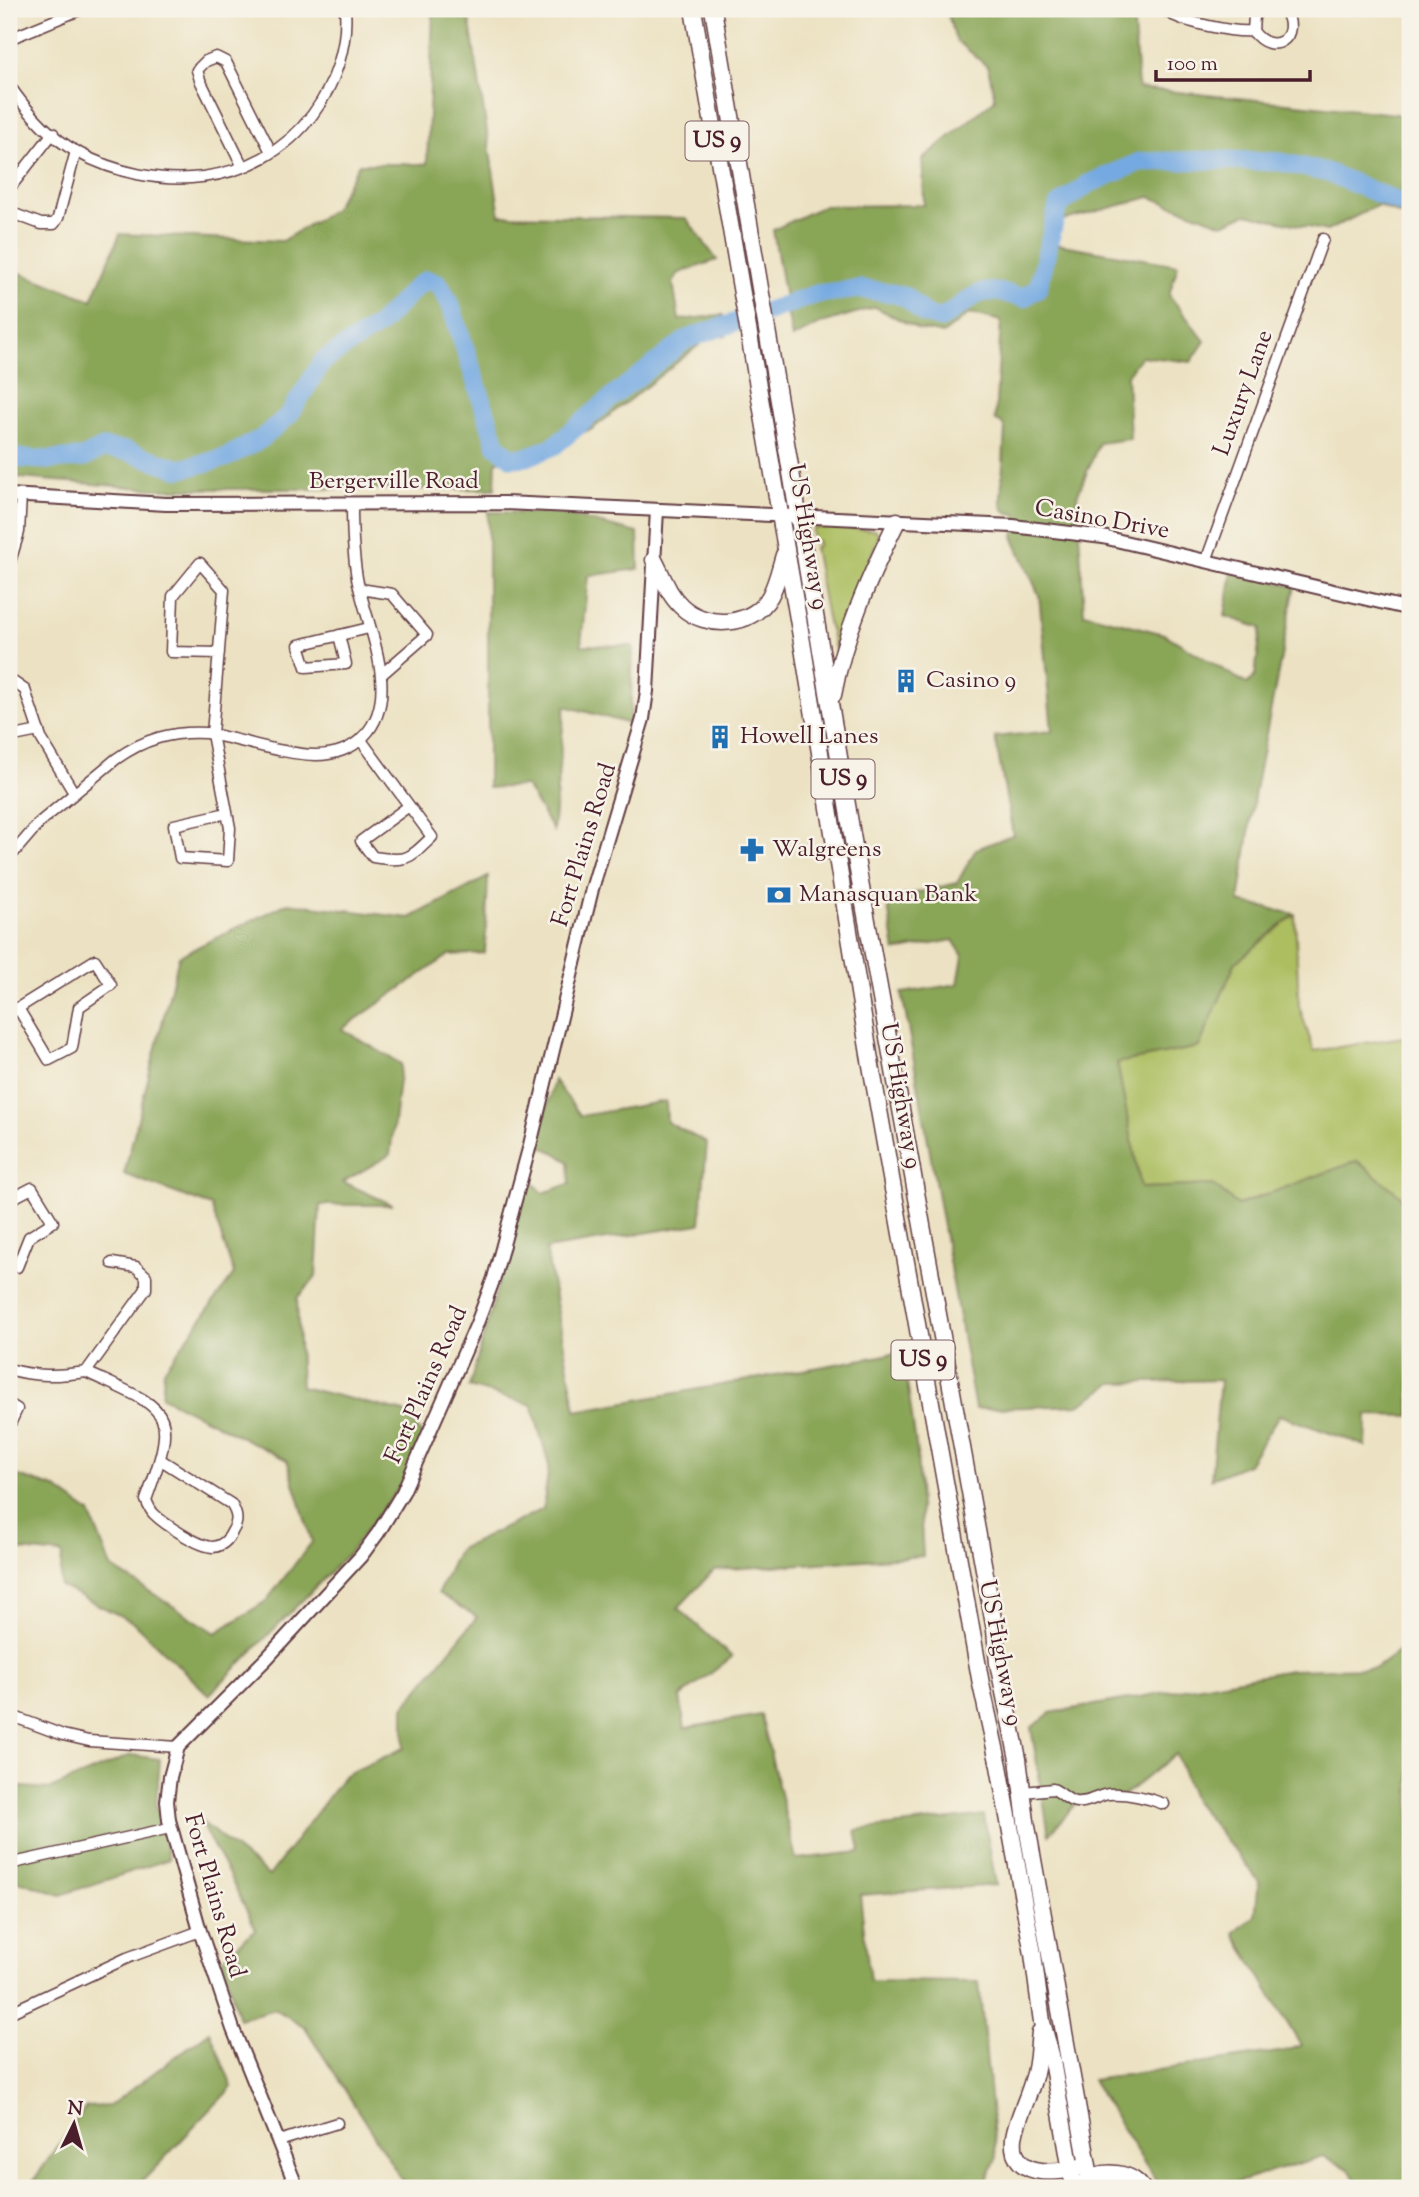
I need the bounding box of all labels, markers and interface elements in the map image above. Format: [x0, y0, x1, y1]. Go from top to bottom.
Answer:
scale bar [1156, 38, 1310, 82]
text: 100 m [1167, 50, 1218, 80]
road number: US 9 [686, 122, 748, 160]
street label: Luxury Lane [1205, 325, 1283, 461]
street label: US Highway 9 [777, 461, 837, 613]
street label: Bergerville Road [309, 465, 479, 499]
street label: Casino Drive [1032, 491, 1172, 549]
place label: Casino 9 [926, 664, 1016, 698]
building icon: Casino 9 [892, 667, 920, 695]
place label: Howell Lanes [740, 720, 878, 754]
building icon: Howell Lanes [706, 723, 734, 751]
street label: Fort Plains Road [544, 759, 626, 931]
road number: US 9 [812, 760, 874, 799]
place label: Walgreens [772, 833, 881, 867]
pharmacy icon: Walgreens [738, 836, 766, 864]
place label: Manasquan Bank [799, 878, 978, 912]
bank icon: Manasquan Bank [765, 881, 793, 909]
street label: US Highway 9 [870, 1020, 930, 1172]
street label: Fort Plains Road [377, 1300, 477, 1469]
road number: US 9 [892, 1340, 954, 1380]
street label: US Highway 9 [969, 1577, 1031, 1729]
street label: Fort Plains Road [174, 1810, 254, 1982]
north arrow [38, 2088, 108, 2158]
text: N [67, 2095, 84, 2124]

